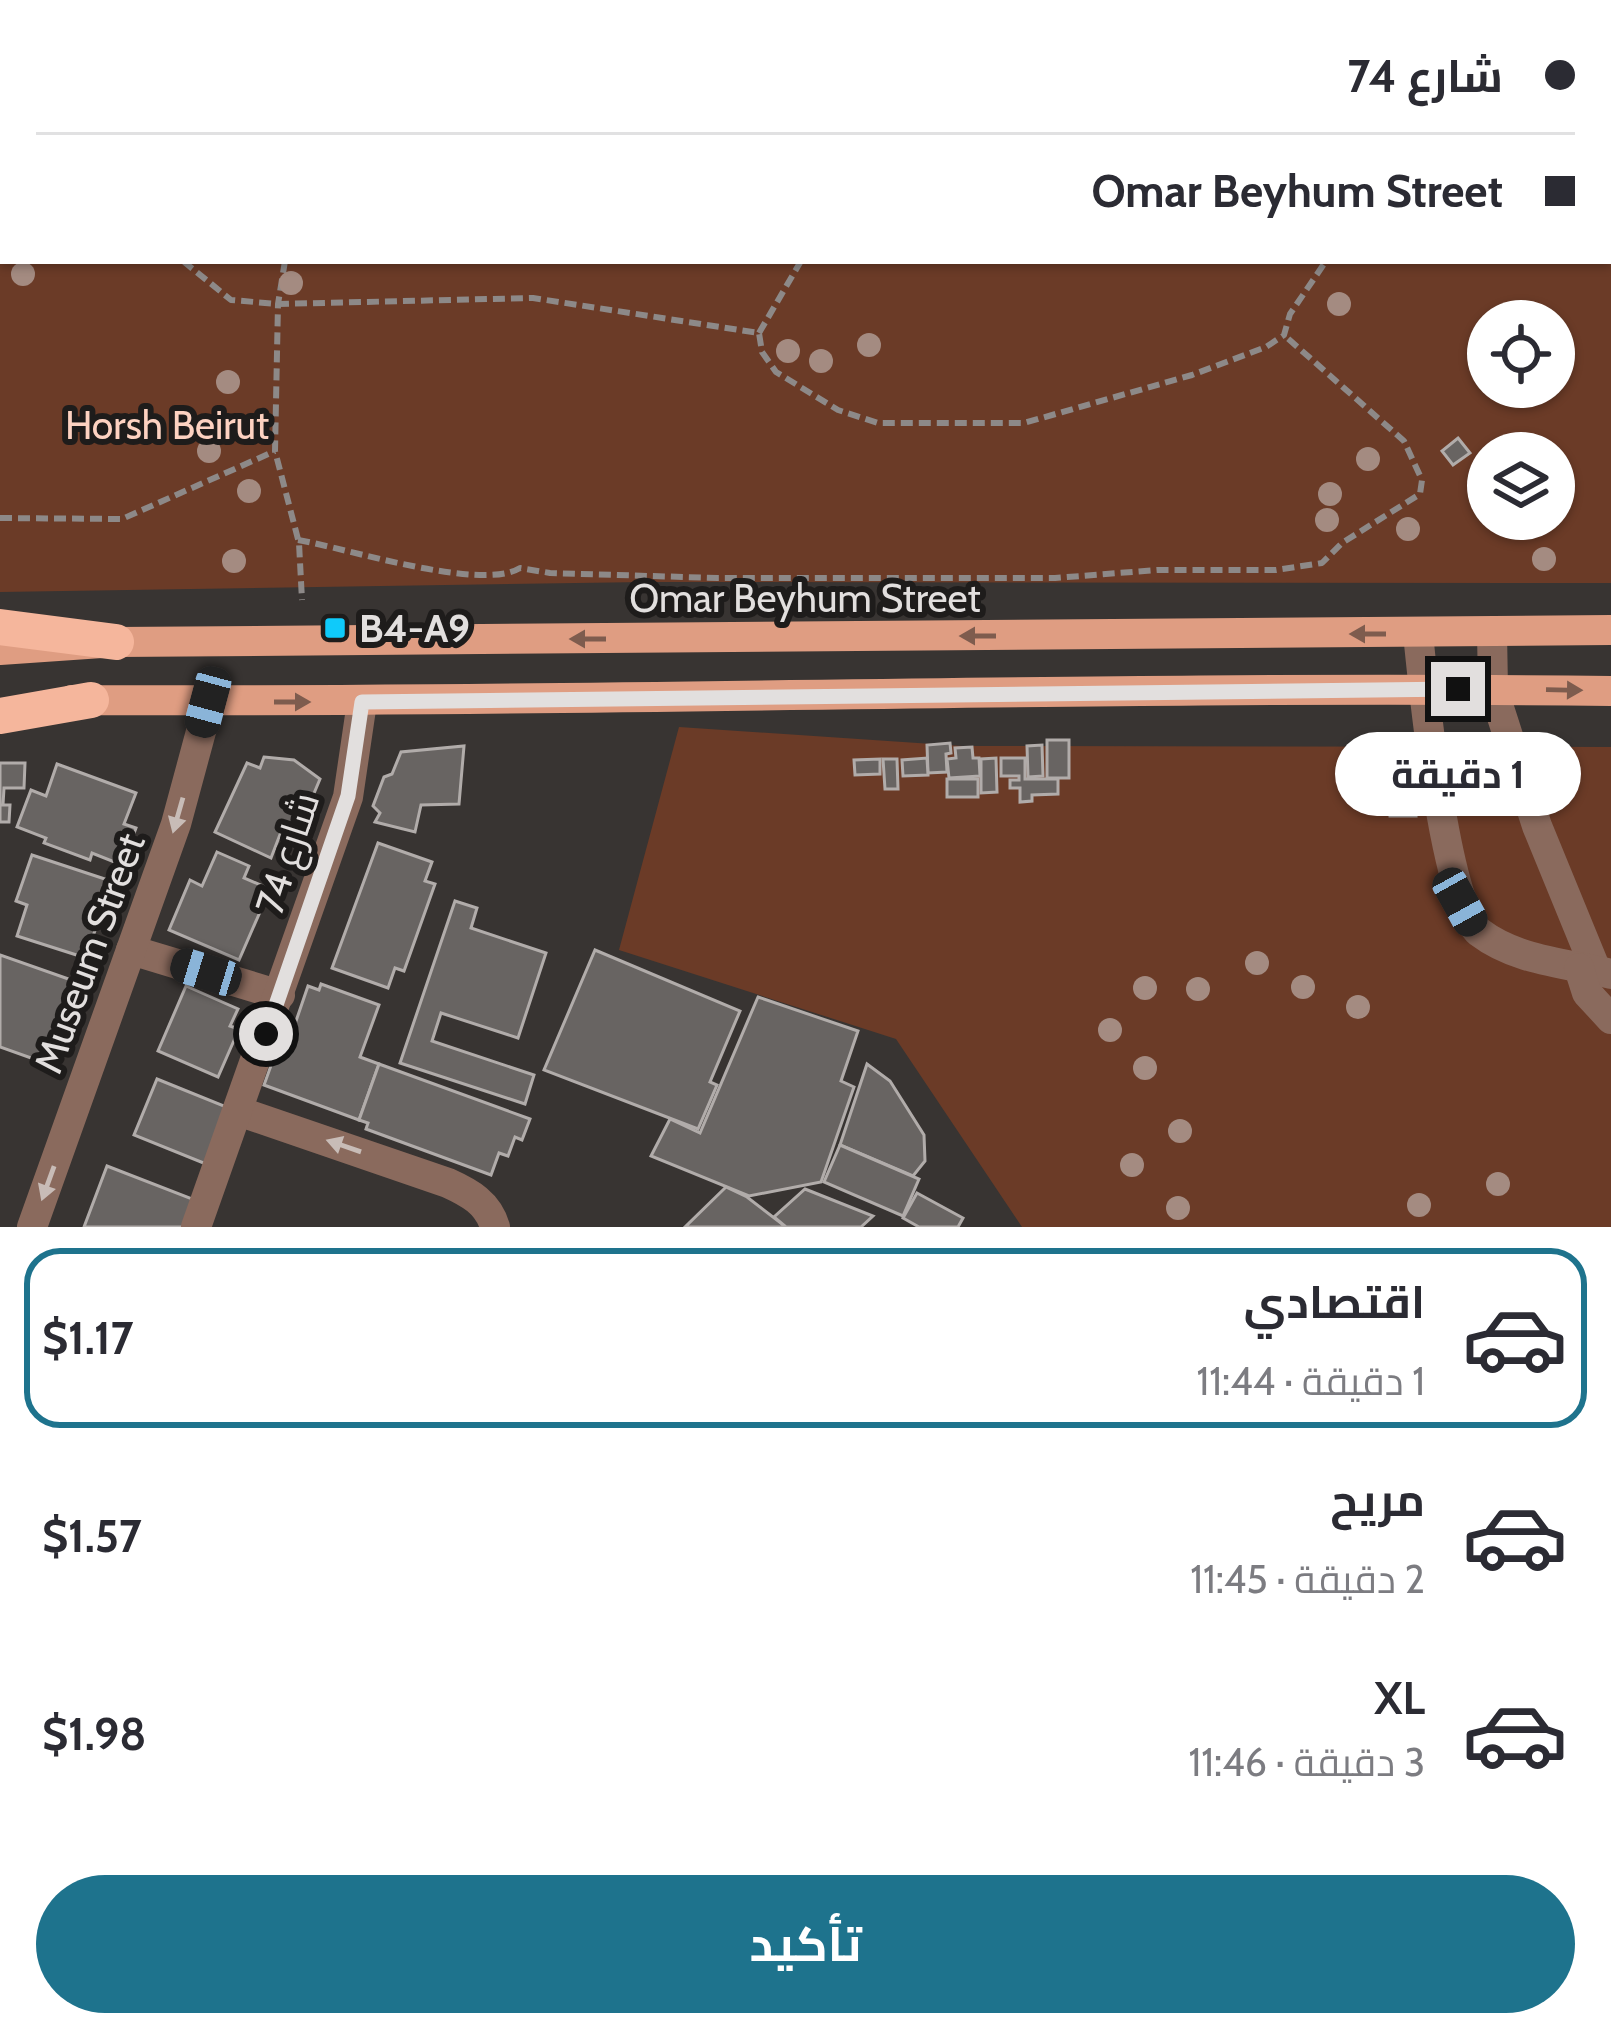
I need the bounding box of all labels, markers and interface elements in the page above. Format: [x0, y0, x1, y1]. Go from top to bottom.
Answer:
text: شارع 74 [1347, 49, 1503, 103]
text: Omar Beyhum Street [1091, 164, 1503, 218]
map controls [1467, 300, 1575, 540]
button: locate [1467, 300, 1575, 408]
park label: Horsh Beirut [65, 401, 269, 449]
button: layers [1467, 432, 1575, 540]
street label: Omar Beyhum Street [629, 574, 981, 622]
place label: B4-A9 [359, 604, 470, 652]
marker: B4-A9 [322, 615, 348, 641]
one-way arrow [1348, 624, 1386, 644]
one-way arrow [958, 626, 996, 646]
one-way arrow [568, 629, 606, 649]
route end [1431, 662, 1485, 716]
car [181, 663, 235, 741]
one-way arrow [1546, 680, 1584, 700]
one-way arrow [274, 692, 312, 712]
callout: 1 دقيقة [1335, 731, 1581, 815]
text: 1 دقيقة [1391, 750, 1525, 798]
street label: شارع 74 [245, 786, 332, 921]
one-way arrow [168, 797, 186, 834]
street label: Museum Street [23, 827, 155, 1079]
car [1427, 862, 1493, 942]
car [166, 944, 246, 1000]
route start [239, 1007, 293, 1061]
one-way arrow [325, 1136, 361, 1154]
one-way arrow [38, 1165, 56, 1201]
text: اقتصادي [1244, 1275, 1425, 1329]
icon: car [1461, 1284, 1569, 1392]
text: $1.17 [42, 1311, 133, 1365]
text: 1 دقيقة · 11:44 [1197, 1357, 1425, 1405]
text: مريح [1330, 1473, 1425, 1527]
icon: car [1461, 1482, 1569, 1590]
text: $1.57 [42, 1509, 142, 1563]
text: 2 دقيقة · 11:45 [1190, 1555, 1425, 1603]
text: XL [1374, 1671, 1425, 1725]
icon: car [1461, 1680, 1569, 1788]
text: $1.98 [42, 1707, 147, 1761]
text: 3 دقيقة · 11:46 [1189, 1738, 1425, 1786]
button: تأكيد [36, 1875, 1575, 2013]

